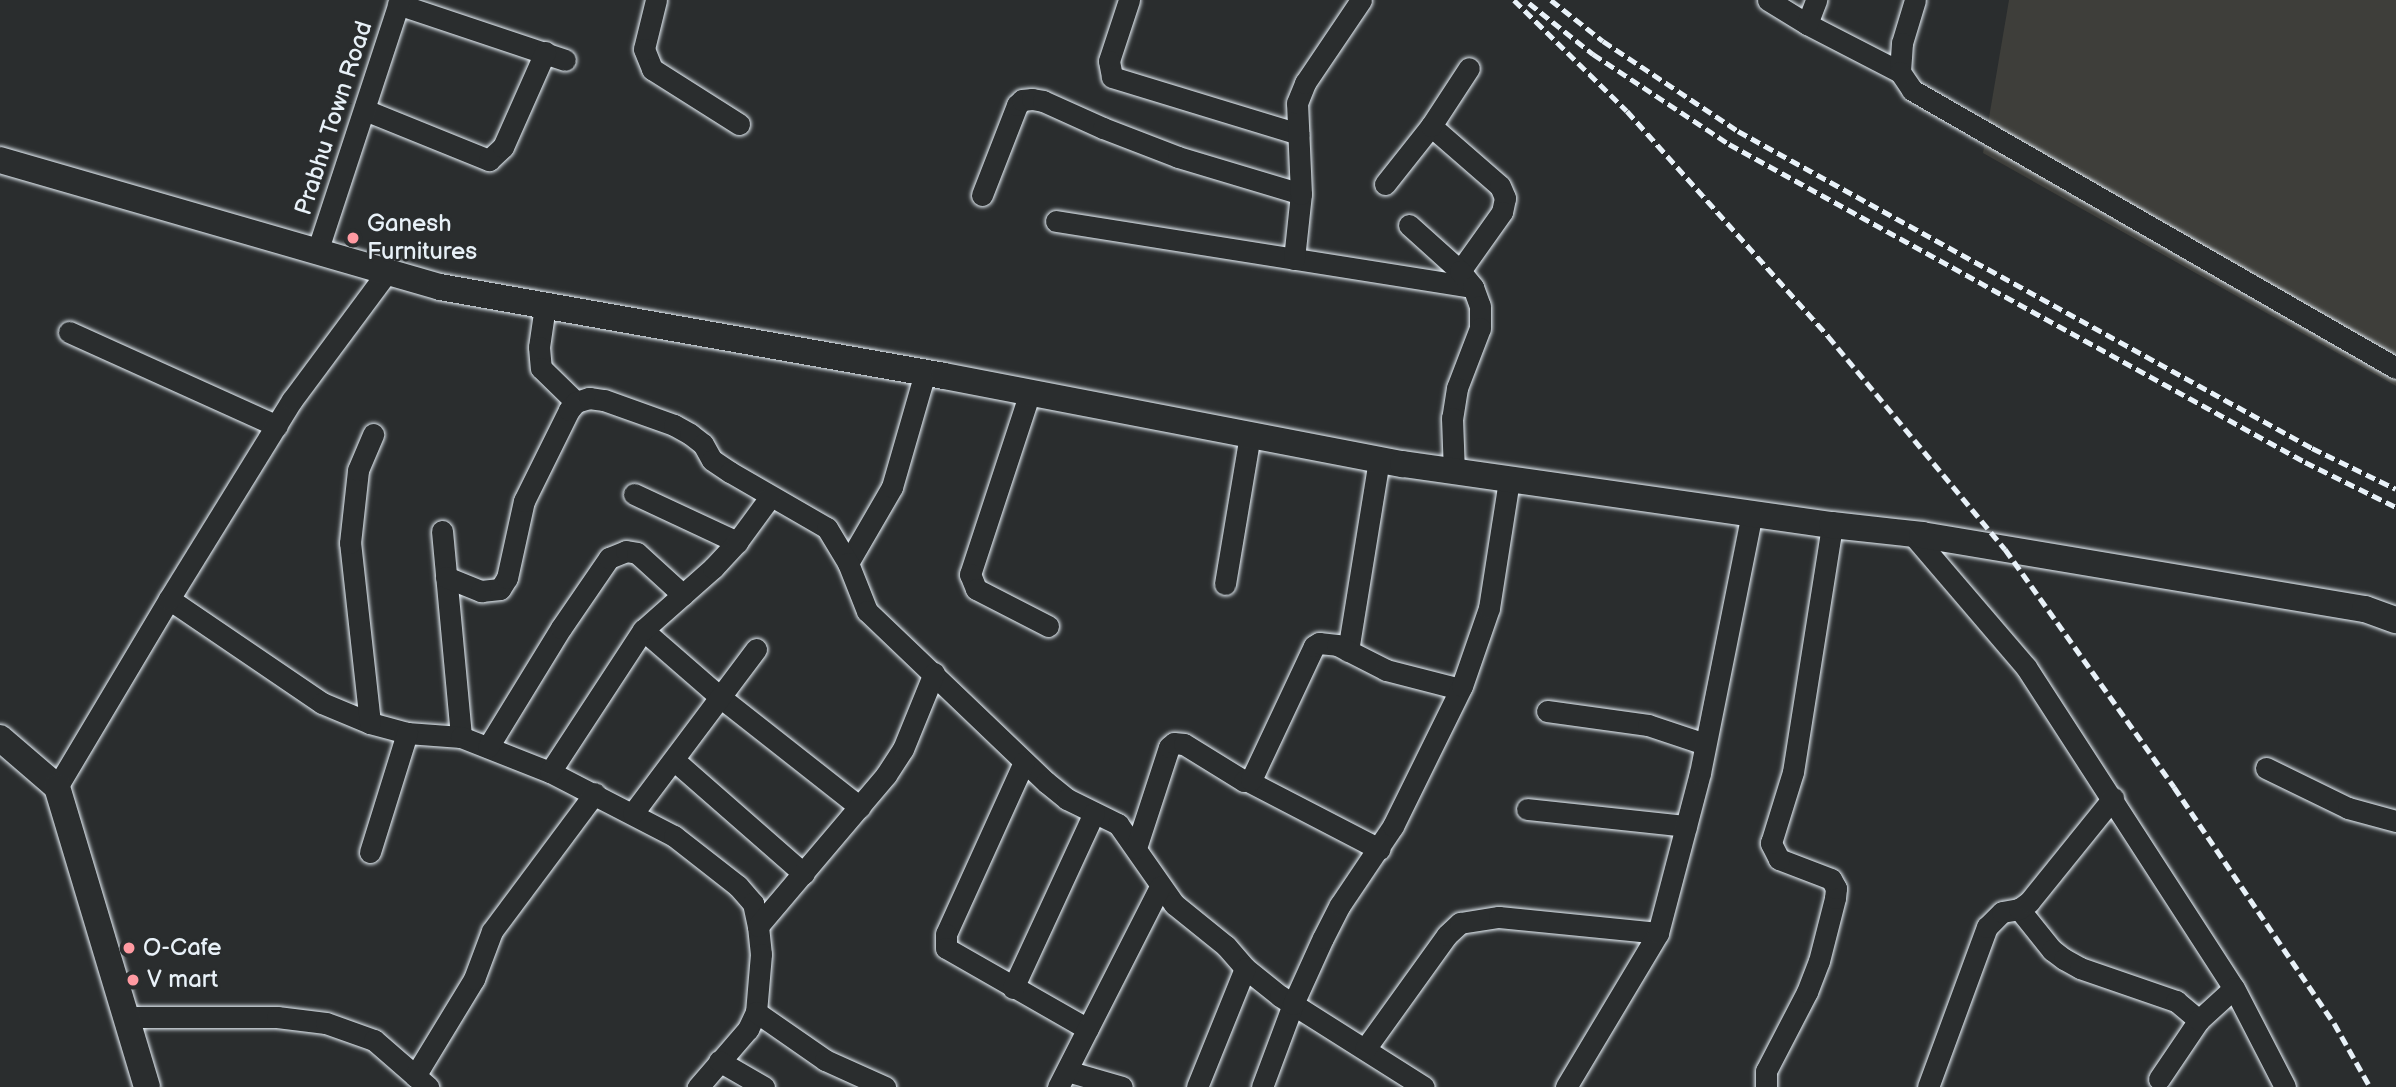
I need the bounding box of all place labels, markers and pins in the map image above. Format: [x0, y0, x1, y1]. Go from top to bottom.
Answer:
place label: Ganesh Furnitures [367, 210, 477, 266]
marker: Ganesh Furnitures [345, 230, 361, 246]
place label: O-Cafe [143, 934, 221, 962]
marker: O-Cafe [121, 940, 137, 956]
place label: V mart [147, 966, 218, 994]
marker: V mart [125, 972, 141, 988]

